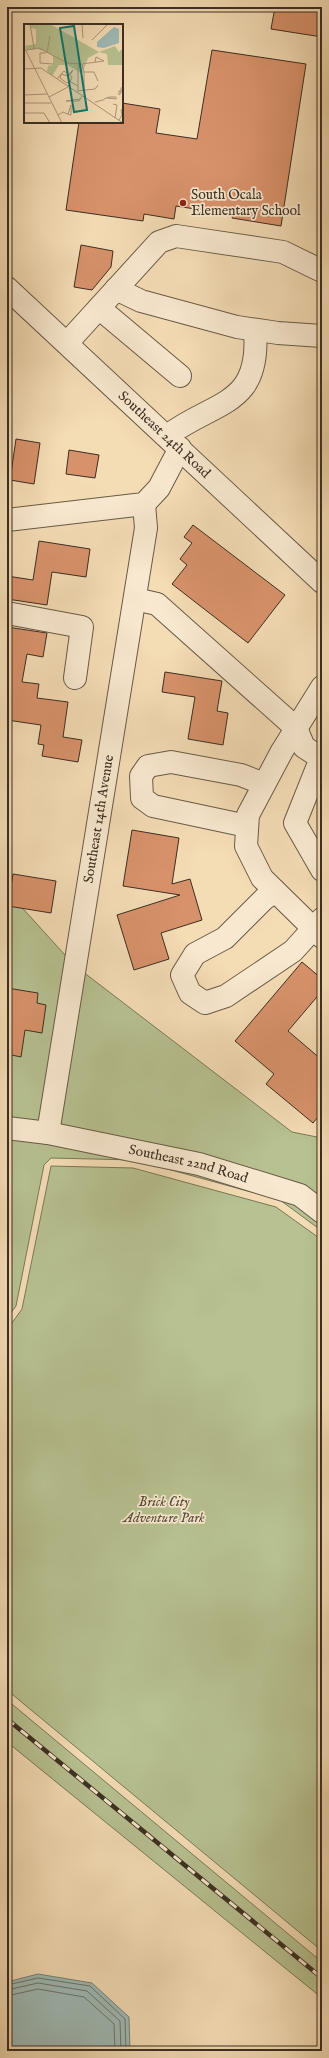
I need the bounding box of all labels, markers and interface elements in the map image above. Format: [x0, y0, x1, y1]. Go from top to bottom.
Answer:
inset map [24, 24, 123, 123]
place label: South Ocala Elementary School [191, 186, 301, 220]
marker: South Ocala Elementary School [178, 198, 188, 208]
street label: Southeast 24th Road [114, 387, 215, 483]
street label: Southeast 14th Avenue [80, 753, 118, 885]
street label: Southeast 22nd Road [127, 1141, 251, 1188]
park label: Brick City Adventure Park [121, 1493, 205, 1527]

